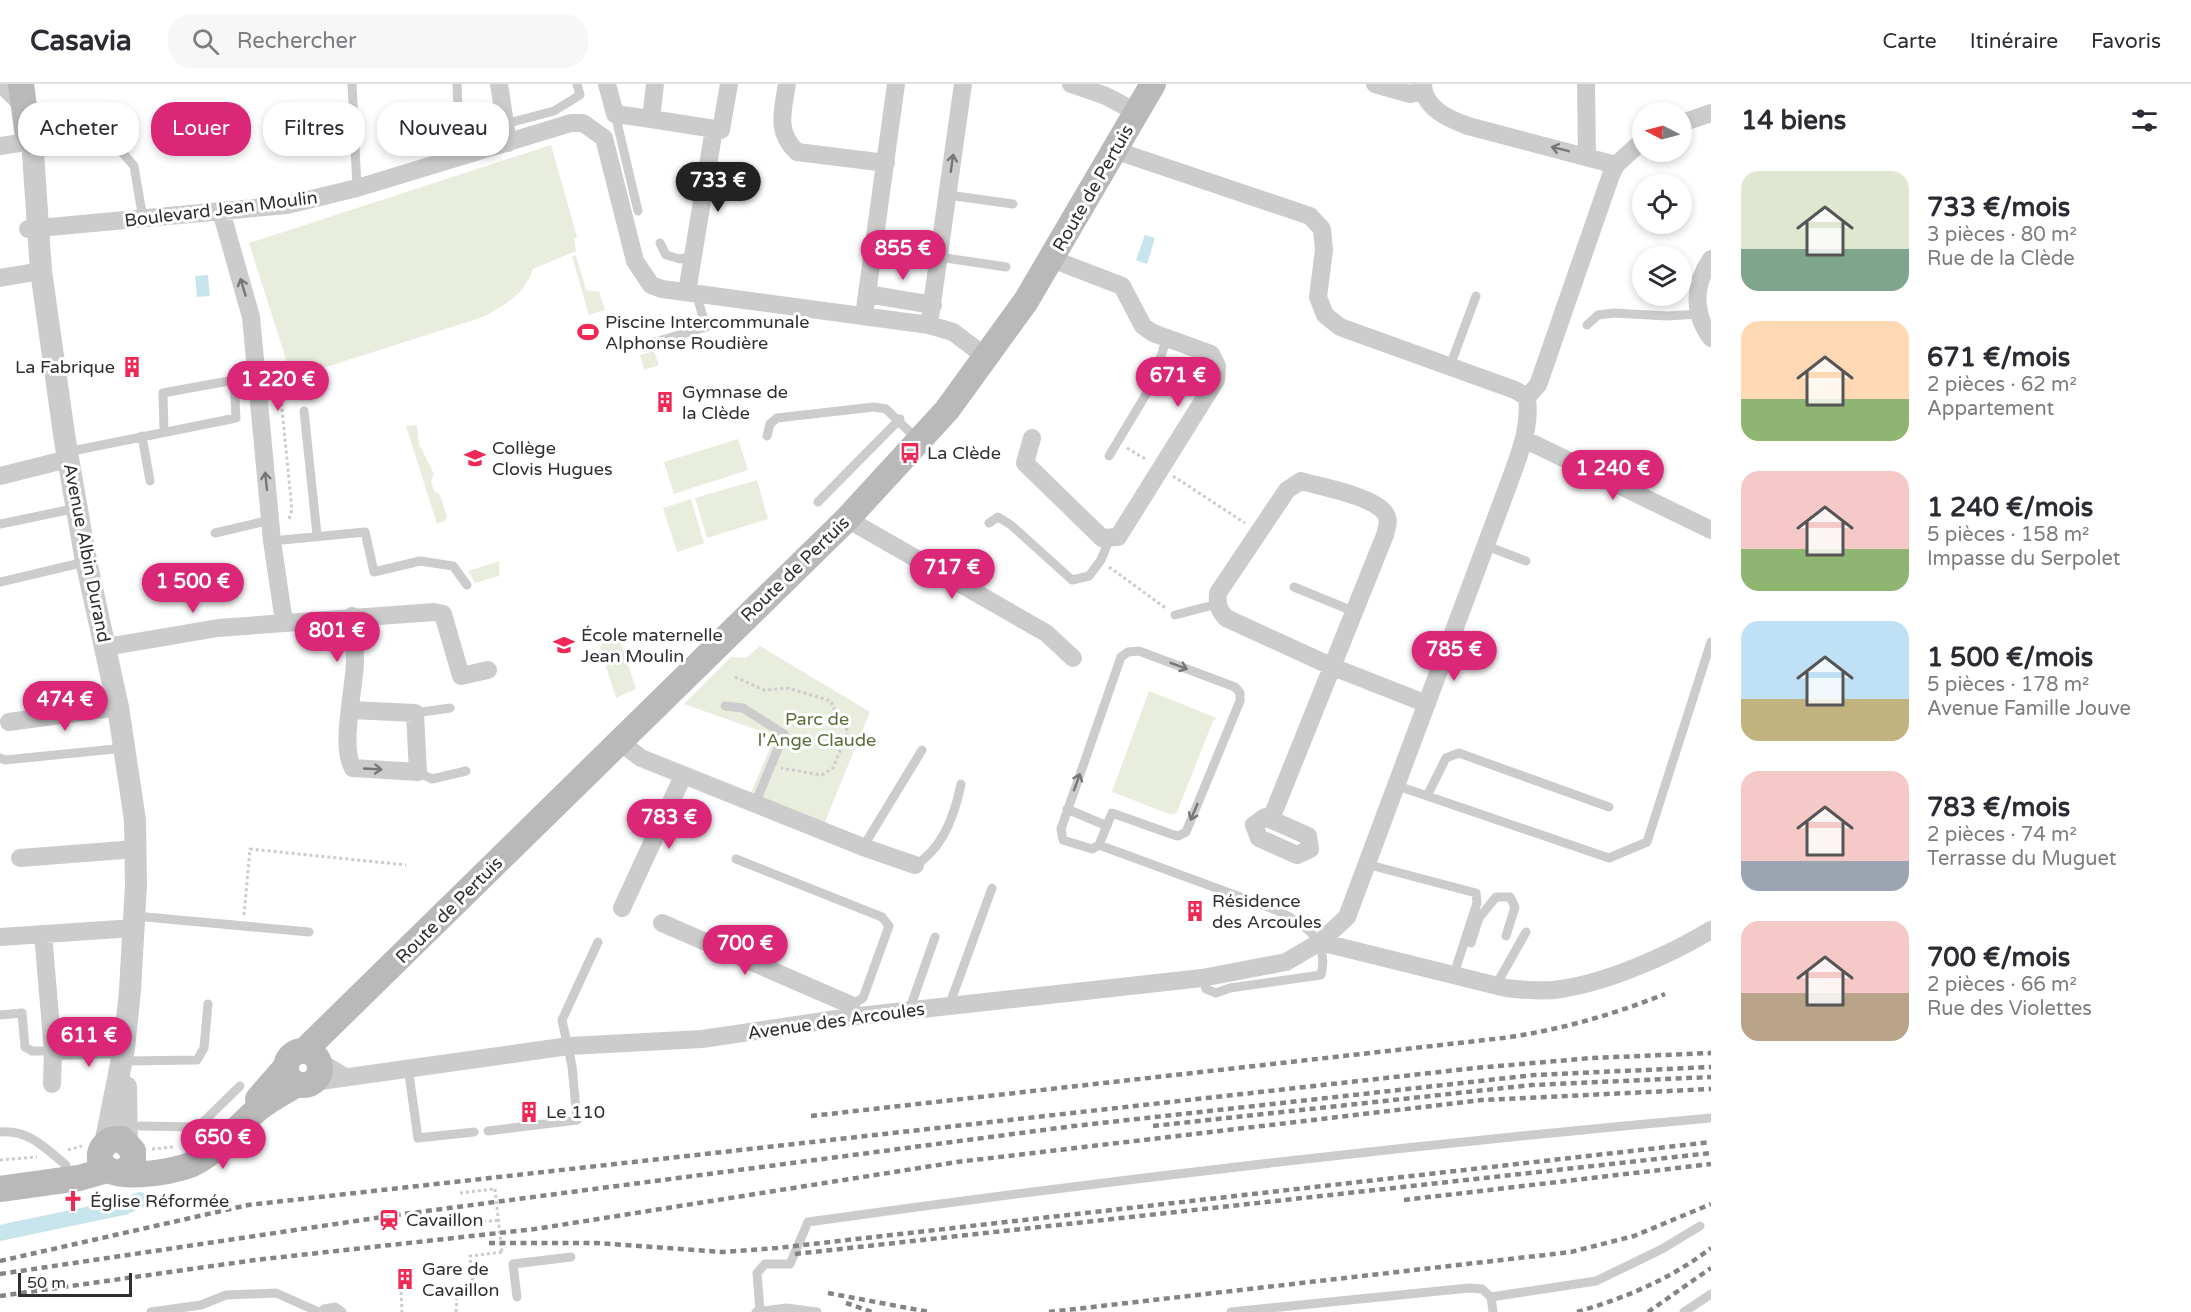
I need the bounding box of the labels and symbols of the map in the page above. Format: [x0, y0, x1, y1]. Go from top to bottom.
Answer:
north arrow [1632, 102, 1692, 162]
street label: Route de Pertuis [1048, 121, 1138, 255]
one-way arrow [1551, 143, 1570, 155]
one-way arrow [947, 153, 958, 173]
pin: 733 € [676, 162, 760, 213]
street label: Boulevard Jean Moulin [123, 186, 319, 232]
pin: 855 € [861, 230, 945, 281]
one-way arrow [237, 278, 248, 297]
place label: Piscine Intercommunale Alphonse Roudière [605, 311, 809, 354]
sports icon: Piscine Intercommunale Alphonse Roudière [576, 320, 600, 344]
building icon: La Fabrique [120, 355, 144, 379]
place label: La Fabrique [15, 356, 115, 378]
pin: 671 € [1136, 357, 1220, 408]
pin: 1 220 € [223, 361, 333, 412]
place label: Gymnase de la Clède [682, 381, 788, 424]
building icon: Gymnase de la Clède [653, 390, 677, 414]
place label: Collège Clovis Hugues [492, 437, 613, 480]
bus stop icon: La Clède [898, 441, 922, 465]
place label: La Clède [927, 442, 1001, 464]
school or university icon: Collège Clovis Hugues [463, 446, 487, 470]
pin: 1 240 € [1558, 450, 1668, 501]
street label: Avenue Albin Durand [59, 462, 115, 644]
one-way arrow [261, 471, 272, 491]
street label: Route de Pertuis [736, 512, 854, 626]
pin: 717 € [910, 549, 994, 600]
pin: 1 500 € [138, 563, 248, 614]
pin: 801 € [295, 612, 379, 663]
place label: École maternelle Jean Moulin [581, 624, 723, 667]
pin: 785 € [1412, 631, 1496, 682]
school or university icon: École maternelle Jean Moulin [552, 633, 576, 657]
one-way arrow [1169, 661, 1188, 672]
pin: 474 € [23, 681, 107, 732]
park label: Parc de l'Ange Claude [758, 708, 876, 751]
one-way arrow [362, 764, 382, 775]
one-way arrow [1072, 773, 1083, 792]
pin: 783 € [627, 799, 711, 850]
one-way arrow [1188, 802, 1199, 820]
street label: Route de Pertuis [391, 852, 507, 968]
place label: Résidence des Arcoules [1212, 890, 1322, 933]
building icon: Résidence des Arcoules [1183, 899, 1207, 923]
pin: 700 € [703, 925, 787, 976]
street label: Avenue des Arcoules [746, 998, 926, 1044]
pin: 611 € [47, 1017, 131, 1068]
building icon: Le 110 [517, 1100, 541, 1124]
place label: Le 110 [546, 1101, 605, 1123]
pin: 650 € [181, 1119, 265, 1170]
church icon: Église Réformée [61, 1189, 85, 1213]
place label: Église Réformée [90, 1190, 229, 1212]
station icon: Cavaillon [377, 1208, 401, 1232]
place label: Cavaillon [406, 1209, 483, 1231]
place label: Gare de Cavaillon [422, 1258, 499, 1301]
building icon: Gare de Cavaillon [393, 1267, 417, 1291]
scale bar [18, 1270, 132, 1298]

